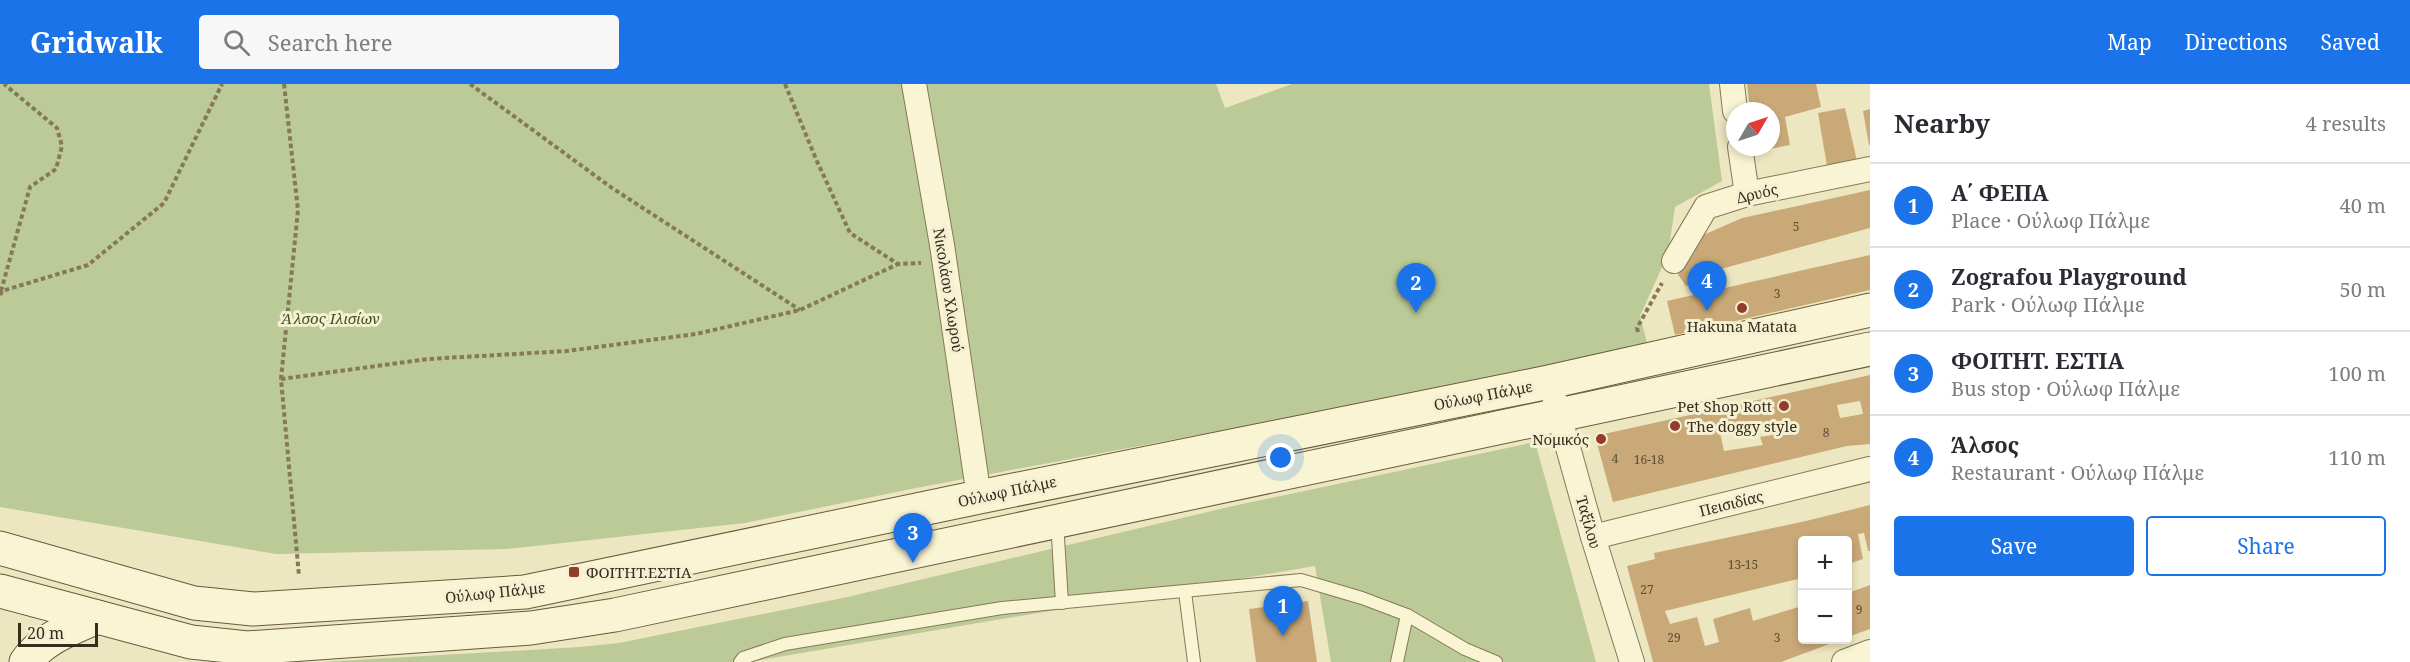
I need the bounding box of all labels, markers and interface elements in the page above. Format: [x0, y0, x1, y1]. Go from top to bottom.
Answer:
search box [199, 15, 619, 69]
text: Gridwalk [30, 23, 163, 61]
icon: search [220, 26, 253, 59]
text: Search here [268, 27, 393, 57]
text: Map [2107, 28, 2152, 56]
text: Directions [2185, 28, 2287, 56]
text: Saved [2320, 28, 2380, 56]
north arrow [1726, 102, 1780, 156]
text: Nearby [1894, 105, 1990, 141]
text: 4 results [2306, 110, 2386, 137]
text: Α΄ ΦΕΠΑ [1951, 177, 2049, 207]
street label: Δρυός [1734, 179, 1780, 207]
text: 1 [1908, 192, 1919, 219]
text: 40 m [2340, 192, 2386, 219]
text: Place · Ούλωφ Πάλμε [1951, 207, 2150, 234]
house number: 5 [1793, 218, 1799, 235]
street label: Νικολάου Χλωρού [929, 226, 969, 354]
text: Zografou Playground [1951, 261, 2187, 291]
pin: 4 [1688, 262, 1726, 311]
pin: 2 [1396, 264, 1436, 313]
text: 2 [1908, 276, 1919, 303]
text: 50 m [2340, 276, 2386, 303]
house number: 3 [1774, 285, 1781, 302]
text: Park · Ούλωφ Πάλμε [1951, 291, 2145, 318]
marker: Hakuna Matata [1735, 301, 1749, 315]
park label: Άλσος Ιλισίων [280, 308, 380, 328]
place label: Hakuna Matata [1687, 316, 1797, 336]
text: ΦΟΙΤΗΤ. ΕΣΤΙΑ [1951, 345, 2124, 375]
text: 3 [1908, 360, 1919, 387]
text: 100 m [2328, 360, 2386, 387]
text: Bus stop · Ούλωφ Πάλμε [1951, 375, 2180, 402]
street label: Ούλωφ Πάλμε [1432, 376, 1534, 414]
place label: Pet Shop Rott [1677, 396, 1772, 416]
marker: Pet Shop Rott [1777, 399, 1791, 413]
place label: The doggy style [1687, 416, 1797, 436]
marker: The doggy style [1668, 419, 1682, 433]
house number: 8 [1823, 424, 1830, 441]
place label: Νομικός [1532, 429, 1589, 449]
text: Άλσος [1951, 429, 2019, 459]
marker: Νομικός [1594, 432, 1608, 446]
your location [1266, 443, 1295, 472]
text: 4 [1908, 444, 1919, 471]
text: 110 m [2328, 444, 2386, 471]
house number: 4 [1612, 450, 1619, 467]
house number: 16-18 [1634, 451, 1665, 468]
text: Restaurant · Ούλωφ Πάλμε [1951, 459, 2204, 486]
street label: Ούλωφ Πάλμε [956, 471, 1058, 511]
street label: Πεισιδίας [1697, 485, 1765, 521]
street label: Ταξίλου [1572, 493, 1606, 551]
pin: 3 [894, 514, 932, 563]
button: Save [1894, 516, 2134, 576]
button: Share [2146, 516, 2386, 576]
map controls [1798, 536, 1852, 644]
button: + [1798, 536, 1852, 590]
house number: 13-15 [1728, 556, 1758, 573]
place label: ΦΟΙΤΗΤ.ΕΣΤΙΑ [586, 562, 692, 582]
marker: ΦΟΙΤΗΤ.ΕΣΤΙΑ [567, 565, 581, 579]
street label: Ούλωφ Πάλμε [444, 577, 546, 607]
house number: 27 [1640, 581, 1654, 598]
pin: 1 [1264, 586, 1302, 636]
button: − [1798, 590, 1852, 644]
house number: 9 [1856, 601, 1862, 618]
scale bar [18, 620, 98, 648]
text: 20 m [27, 622, 64, 644]
house number: 29 [1667, 629, 1681, 646]
house number: 3 [1774, 629, 1781, 646]

